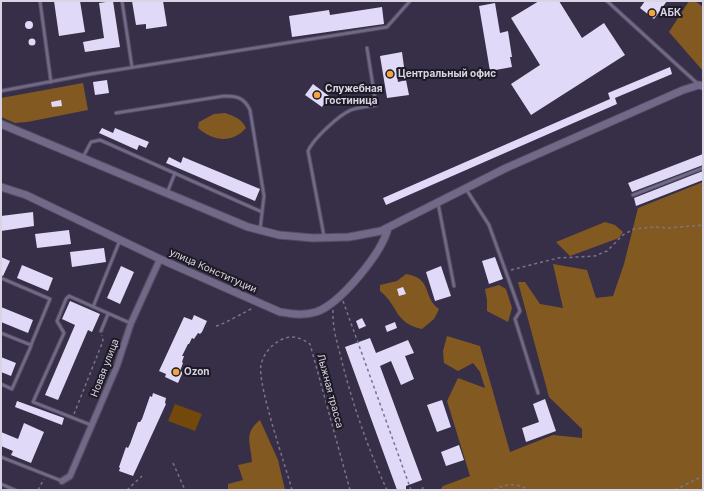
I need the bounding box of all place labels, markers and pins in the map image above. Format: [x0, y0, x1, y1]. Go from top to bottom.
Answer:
place label: АБК [660, 7, 681, 19]
marker: АБК [647, 8, 657, 18]
place label: Центральный офис [398, 68, 496, 80]
marker: Центральный офис [385, 69, 395, 79]
place label: Служебная гостиница [325, 83, 383, 106]
marker: Служебная гостиница [312, 90, 322, 100]
place label: Ozon [184, 366, 210, 378]
marker: Ozon [171, 367, 181, 377]

